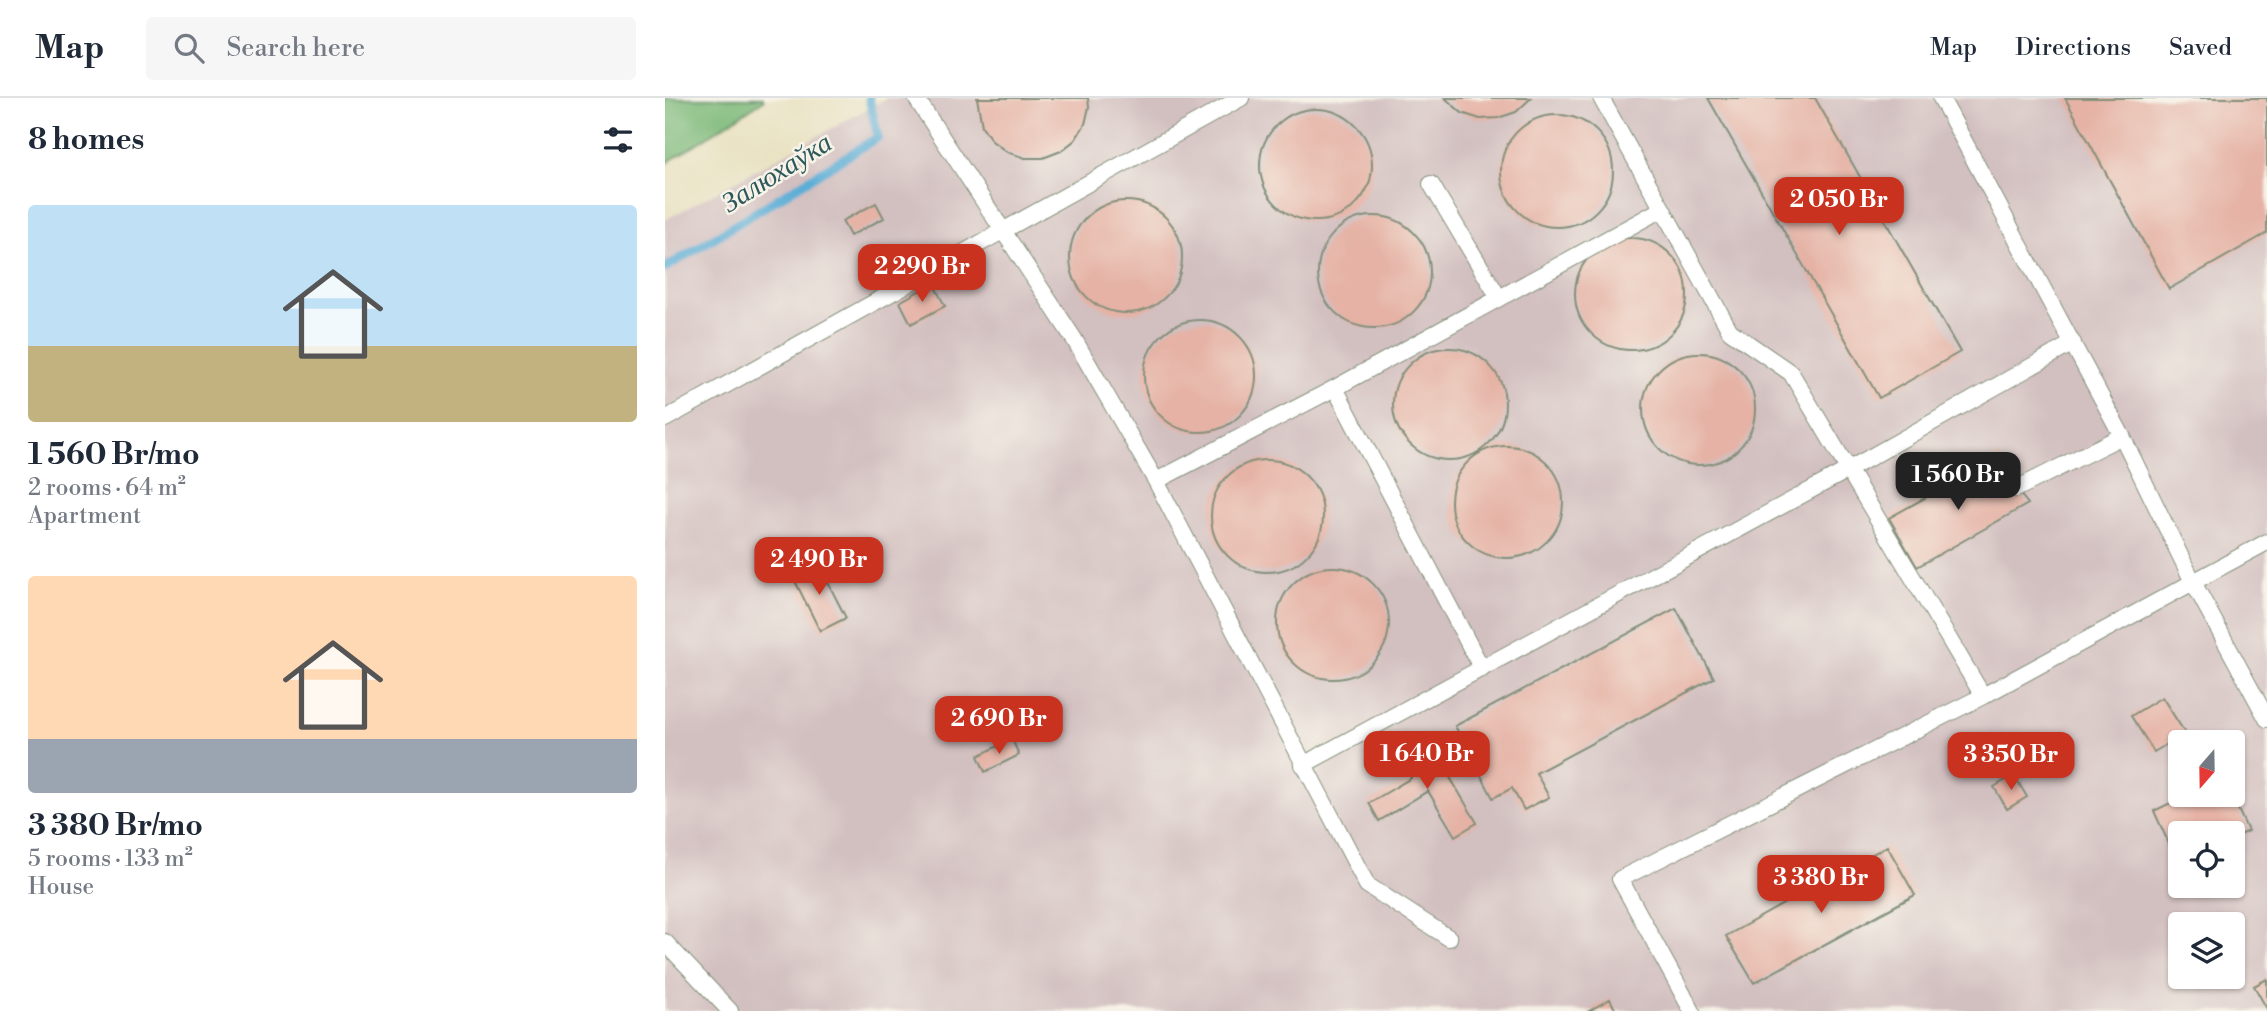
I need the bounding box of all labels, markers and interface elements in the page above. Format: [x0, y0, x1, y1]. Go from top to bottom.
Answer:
search box [146, 17, 636, 80]
text: Map [35, 28, 104, 69]
icon: search [170, 29, 208, 67]
text: Search here [226, 32, 365, 64]
text: Map [1930, 33, 1977, 63]
text: Directions [2015, 33, 2131, 63]
text: Saved [2169, 33, 2232, 63]
text: 8 homes [28, 121, 144, 159]
icon: filters [599, 121, 637, 159]
water label: Залюхаўка [715, 125, 839, 221]
pin: 2 050 Br [1767, 178, 1911, 237]
text: 2 050 Br [1790, 186, 1888, 214]
pin: 2 290 Br [850, 244, 994, 304]
icon: home [270, 251, 396, 377]
text: 2 290 Br [874, 253, 970, 281]
text: 1 560 Br/mo [28, 436, 200, 474]
pin: 1 560 Br [1886, 452, 2030, 512]
text: 1 560 Br [1912, 461, 2004, 489]
text: 2 rooms · 64 m² [28, 474, 186, 502]
text: Apartment [28, 502, 141, 530]
pin: 2 490 Br [747, 538, 891, 597]
text: 2 490 Br [770, 546, 868, 574]
icon: home [270, 622, 396, 748]
pin: 2 690 Br [927, 696, 1071, 756]
text: 2 690 Br [951, 705, 1047, 733]
north arrow [2168, 730, 2245, 807]
map controls [2168, 730, 2245, 989]
pin: 1 640 Br [1355, 732, 1499, 791]
pin: 3 350 Br [1939, 732, 2083, 792]
text: 1 640 Br [1380, 740, 1474, 768]
text: 3 350 Br [1964, 741, 2058, 769]
text: 3 380 Br/mo [28, 807, 203, 845]
button: locate [2168, 821, 2245, 898]
text: 5 rooms · 133 m² [28, 845, 193, 873]
pin: 3 380 Br [1749, 856, 1893, 915]
text: 3 380 Br [1773, 864, 1869, 892]
text: House [28, 873, 94, 901]
button: layers [2168, 912, 2245, 989]

